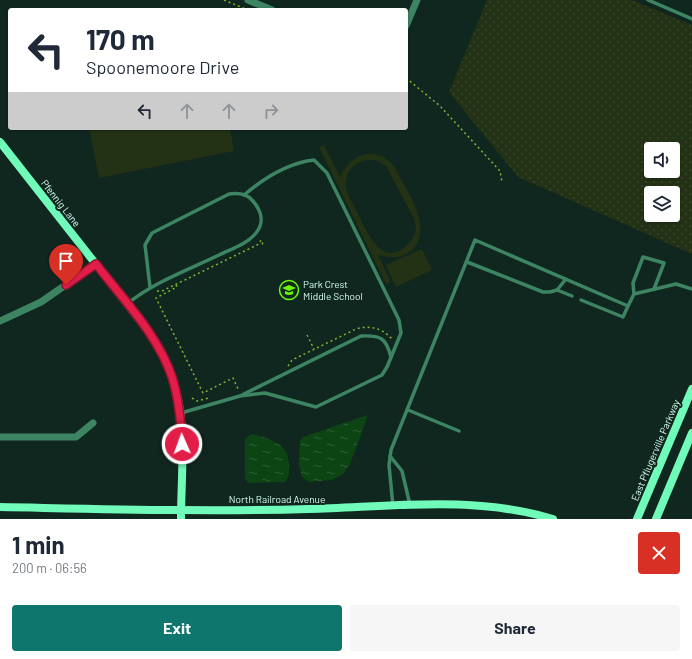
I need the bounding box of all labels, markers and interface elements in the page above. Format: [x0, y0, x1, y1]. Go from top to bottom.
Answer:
text: 170 m [86, 22, 155, 56]
icon: left [20, 24, 72, 76]
text: Spoonemoore Drive [86, 56, 239, 78]
icon: left [134, 100, 156, 122]
icon: ahead [176, 100, 198, 122]
icon: ahead [218, 100, 240, 122]
icon: right [260, 100, 282, 122]
map controls [644, 142, 680, 222]
button: sound [644, 142, 680, 178]
street label: Pfennig Lane [39, 177, 83, 229]
button: layers [644, 186, 680, 222]
pin [49, 244, 83, 285]
icon: arrive [55, 250, 77, 272]
place label: Park Crest Middle School [303, 278, 363, 302]
school or university icon: Park Crest Middle School [278, 279, 300, 301]
street label: East Pflugerville Parkway [628, 397, 682, 503]
position arrow [161, 423, 203, 465]
street label: North Railroad Avenue [229, 493, 325, 505]
text: 1 min [12, 530, 65, 559]
button: close [638, 532, 680, 574]
text: 200 m · 06:56 [12, 560, 87, 576]
button: Exit [12, 605, 342, 651]
button: Share [350, 605, 680, 651]

